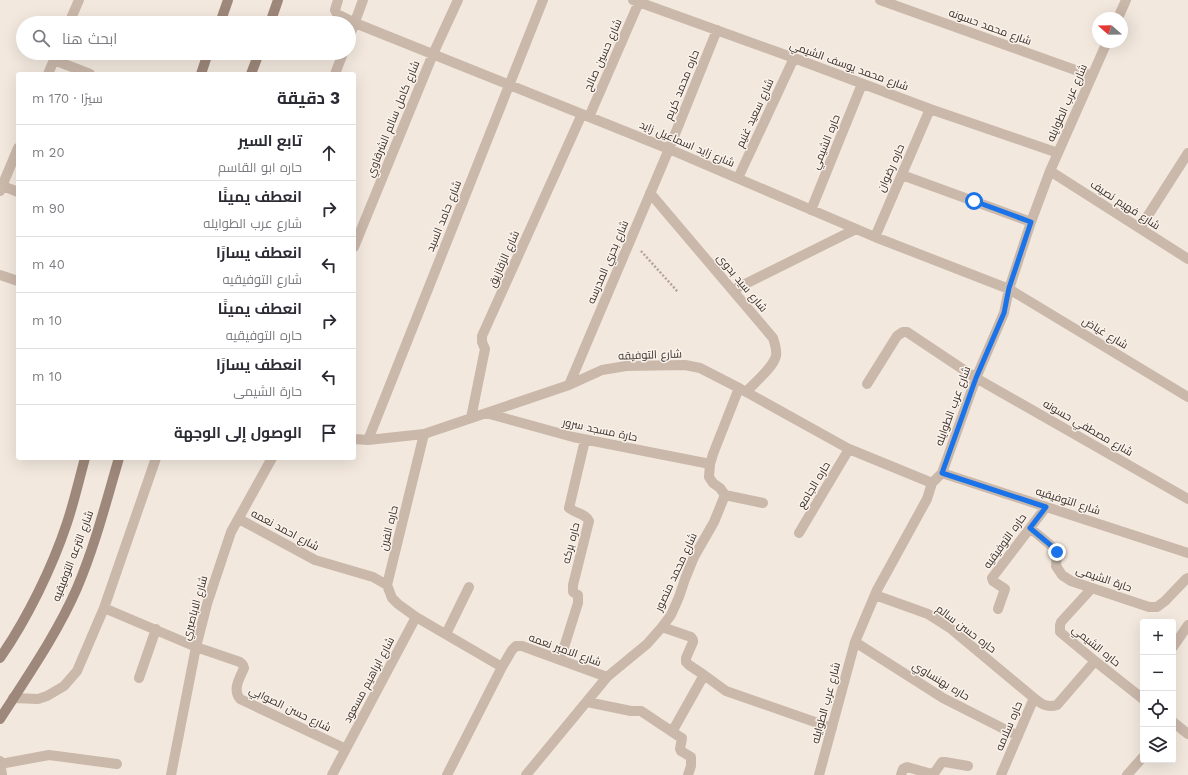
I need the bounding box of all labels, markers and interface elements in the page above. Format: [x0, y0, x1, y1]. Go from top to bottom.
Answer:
street label: شارع محمد حسونه [947, 6, 1033, 49]
north arrow [1092, 12, 1128, 48]
search box [16, 16, 356, 60]
street label: شارع حسين صالح [581, 17, 626, 93]
icon: search [30, 27, 52, 49]
text: ابحث هنا [62, 30, 117, 48]
street label: شارع محمد يوسف الشيمي [787, 38, 910, 95]
street label: حاره محمد كريم [662, 48, 703, 122]
street label: شارع كامل سالم الشرقاوي [364, 59, 424, 180]
street label: شارع عرب الطوايله [1044, 62, 1091, 144]
street label: شارع سعيد غنيم [733, 77, 777, 150]
text: 3 دقيقة [277, 88, 340, 108]
text: سيرًا · 170 m [32, 91, 103, 106]
street label: حاره الشيمي [809, 113, 845, 172]
street label: شارع زايد اسماعيل زايد [637, 118, 737, 171]
text: تابع السير [238, 132, 302, 150]
icon: ahead [318, 142, 340, 164]
street label: حاره رضوان [875, 142, 907, 194]
text: 20 m [32, 145, 65, 160]
text: حاره ابو القاسم [218, 160, 302, 175]
street label: شارع حامد السيد [424, 178, 465, 254]
street label: شارع فهيم نصيف [1087, 178, 1162, 233]
text: انعطف يمينًا [218, 188, 302, 206]
route start [965, 192, 983, 210]
icon: right [318, 198, 340, 220]
text: 90 m [32, 201, 65, 216]
text: شارع عرب الطوايله [203, 216, 302, 231]
street label: شارع بحري المدرسه [585, 218, 633, 306]
street label: شارع الزقازيق [486, 229, 523, 290]
text: انعطف يسارًا [216, 244, 302, 262]
street label: شارع سيد بدوى [713, 251, 770, 315]
icon: left [318, 254, 340, 276]
text: 40 m [32, 257, 65, 272]
text: شارع التوفيقيه [223, 272, 302, 287]
text: انعطف يمينًا [218, 300, 302, 318]
icon: right [318, 310, 340, 332]
text: 10 m [32, 313, 62, 328]
street label: شارع غياض [1079, 314, 1130, 353]
text: حاره التوفيقيه [226, 328, 302, 343]
street label: شارع التوفيقه [618, 347, 682, 364]
text: انعطف يسارًا [216, 356, 302, 374]
street label: شارع عرب الطوايله [933, 365, 974, 448]
icon: left [318, 366, 340, 388]
text: 10 m [32, 369, 62, 384]
text: حارة الشيمى [233, 384, 302, 399]
street label: شارع مصطفي حسونه [1040, 397, 1135, 461]
street label: حارة مسجد سرور [560, 416, 639, 444]
icon: arrive [318, 422, 340, 444]
text: الوصول إلى الوجهة [174, 424, 302, 442]
street label: حاره الجامع [795, 459, 834, 511]
street label: شارع التوفيقيه [1034, 484, 1102, 519]
street label: حاره الفرن [377, 504, 401, 552]
street label: شارع احمد نعمه [248, 507, 321, 554]
street label: شارع الترعه التوفيقيه [50, 509, 97, 604]
street label: حاره التوفيقيه [981, 511, 1029, 571]
street label: حاره بركه [560, 521, 582, 565]
street label: شارع محمد منصور [652, 531, 701, 614]
route end [1048, 543, 1066, 561]
street label: حارة الشيمى [1074, 563, 1134, 595]
street label: شارع الاباصيري [180, 574, 212, 642]
street label: حاره حسن سالم [933, 602, 999, 657]
map controls [1140, 619, 1176, 763]
button: + [1140, 619, 1176, 655]
street label: حاره الشيمي [1068, 623, 1123, 671]
street label: شارع الامير نعمه [527, 631, 603, 670]
street label: شارع ابراهيم مسعود [341, 635, 398, 726]
button: − [1140, 655, 1176, 691]
street label: حاره بهنساوي [909, 659, 972, 705]
street label: شارع عرب الطوايله [809, 661, 844, 745]
street label: شارع حسن الصوابي [246, 684, 333, 736]
button: locate [1140, 691, 1176, 727]
street label: حاره سلامه [993, 699, 1025, 753]
button: layers [1140, 727, 1176, 763]

